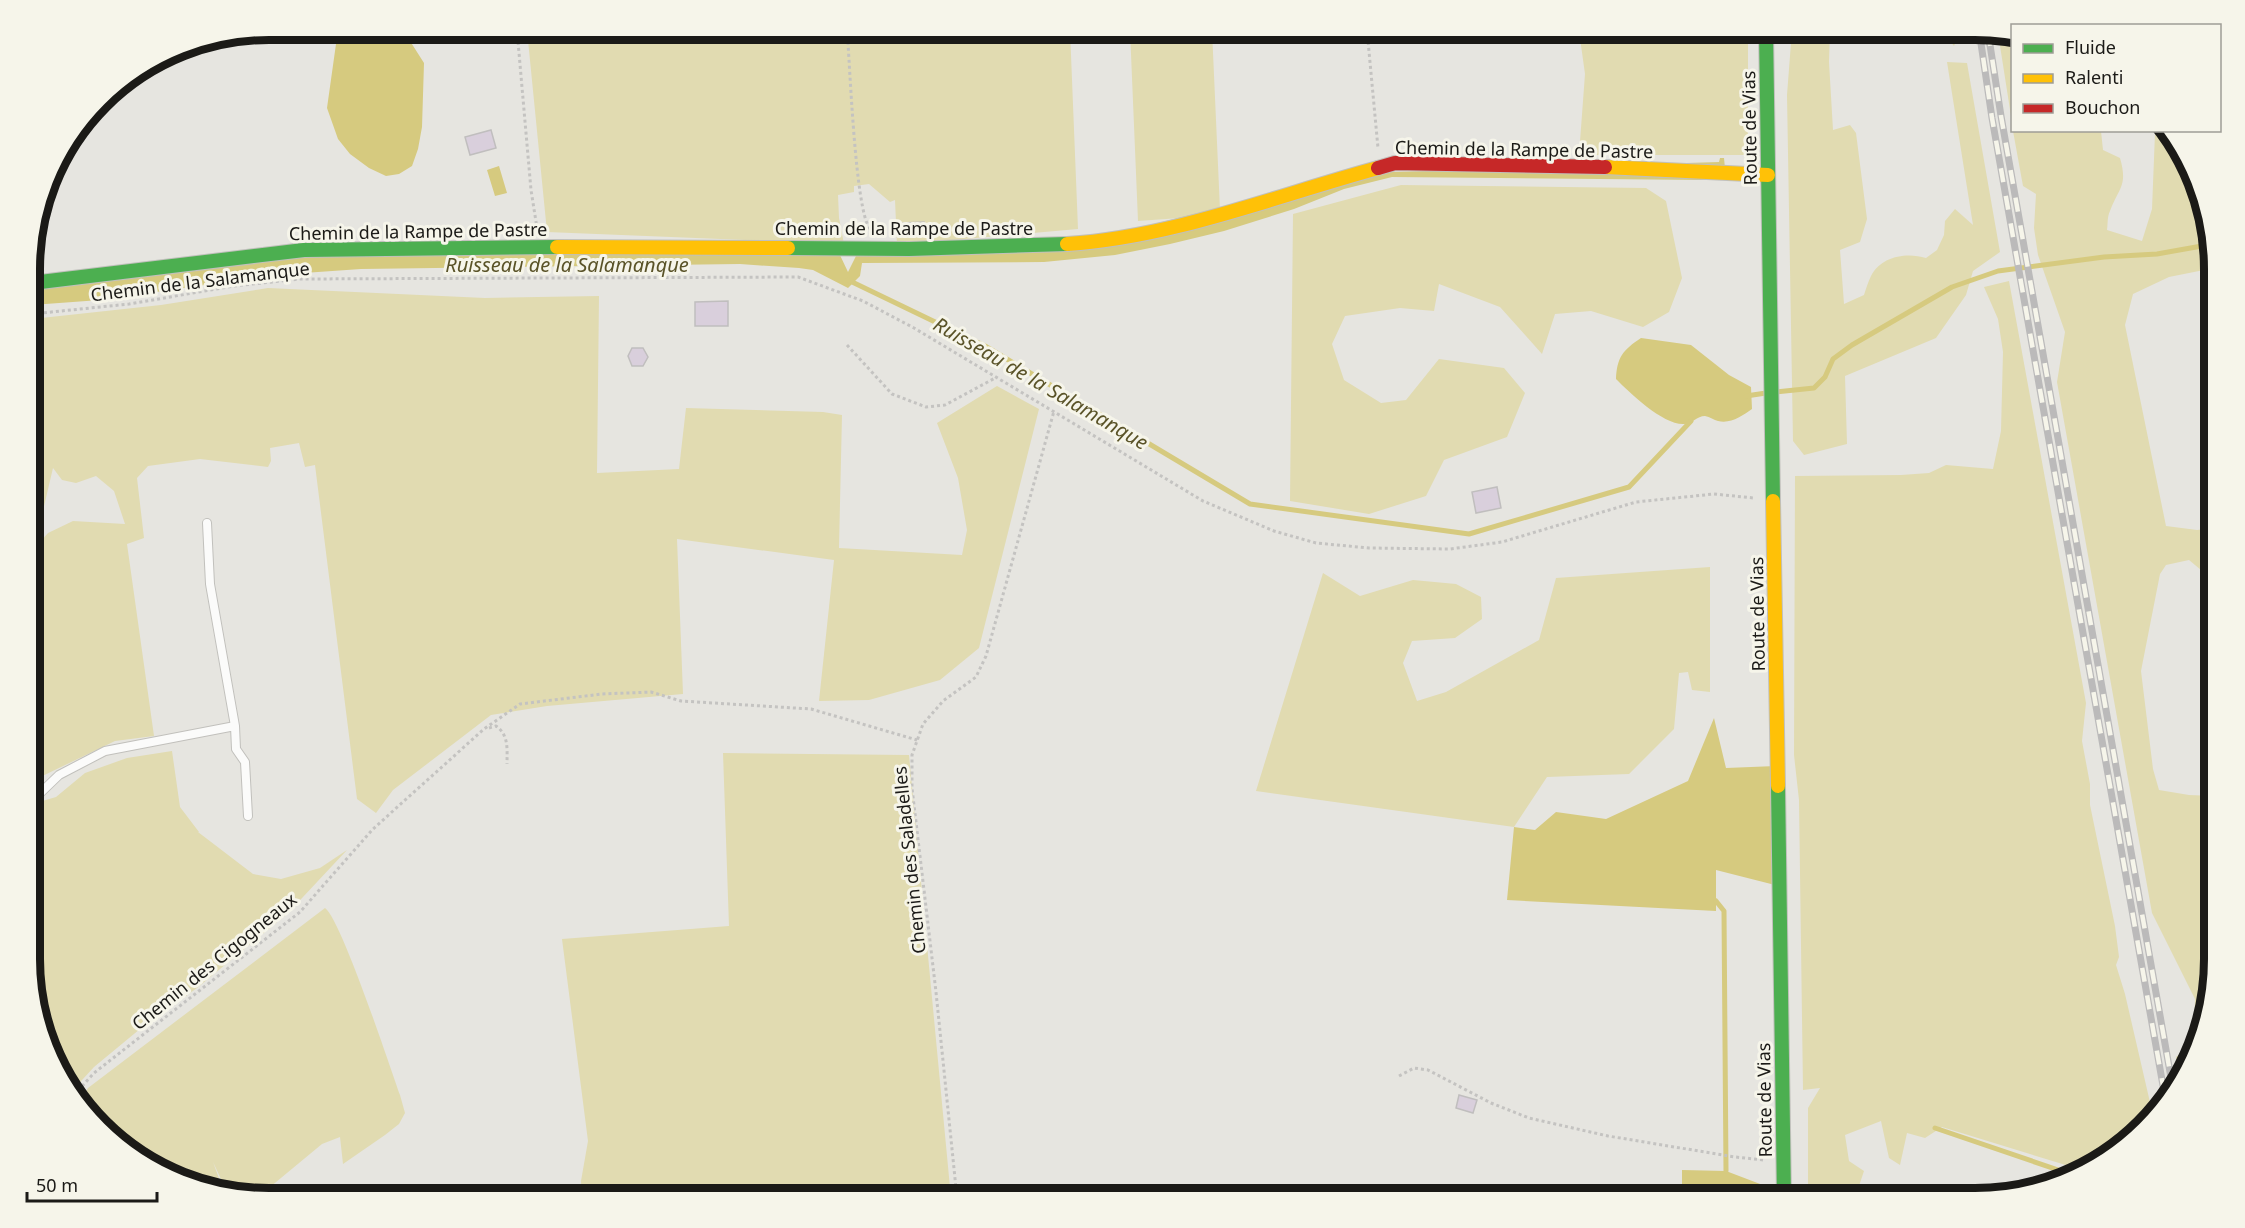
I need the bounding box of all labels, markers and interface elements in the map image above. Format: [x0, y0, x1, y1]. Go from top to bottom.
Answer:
legend [2011, 24, 2221, 132]
text: Fluide [2065, 35, 2116, 59]
text: Ralenti [2065, 65, 2123, 89]
street label: Route de Vias [1736, 70, 1762, 186]
text: Bouchon [2065, 95, 2141, 119]
street label: Chemin de la Rampe de Pastre [1395, 135, 1653, 163]
street label: Chemin de la Rampe de Pastre [775, 216, 1033, 240]
street label: Chemin de la Rampe de Pastre [289, 217, 547, 245]
water label: Ruisseau de la Salamanque [445, 251, 689, 278]
street label: Chemin de la Salamanque [89, 256, 311, 306]
water label: Ruisseau de la Salamanque [929, 310, 1153, 456]
street label: Route de Vias [1744, 556, 1770, 672]
street label: Chemin des Saladelles [887, 765, 931, 955]
street label: Chemin des Cigogneaux [127, 887, 302, 1035]
street label: Route de Vias [1751, 1042, 1777, 1158]
scale bar [27, 1165, 158, 1203]
text: 50 m [36, 1173, 78, 1197]

